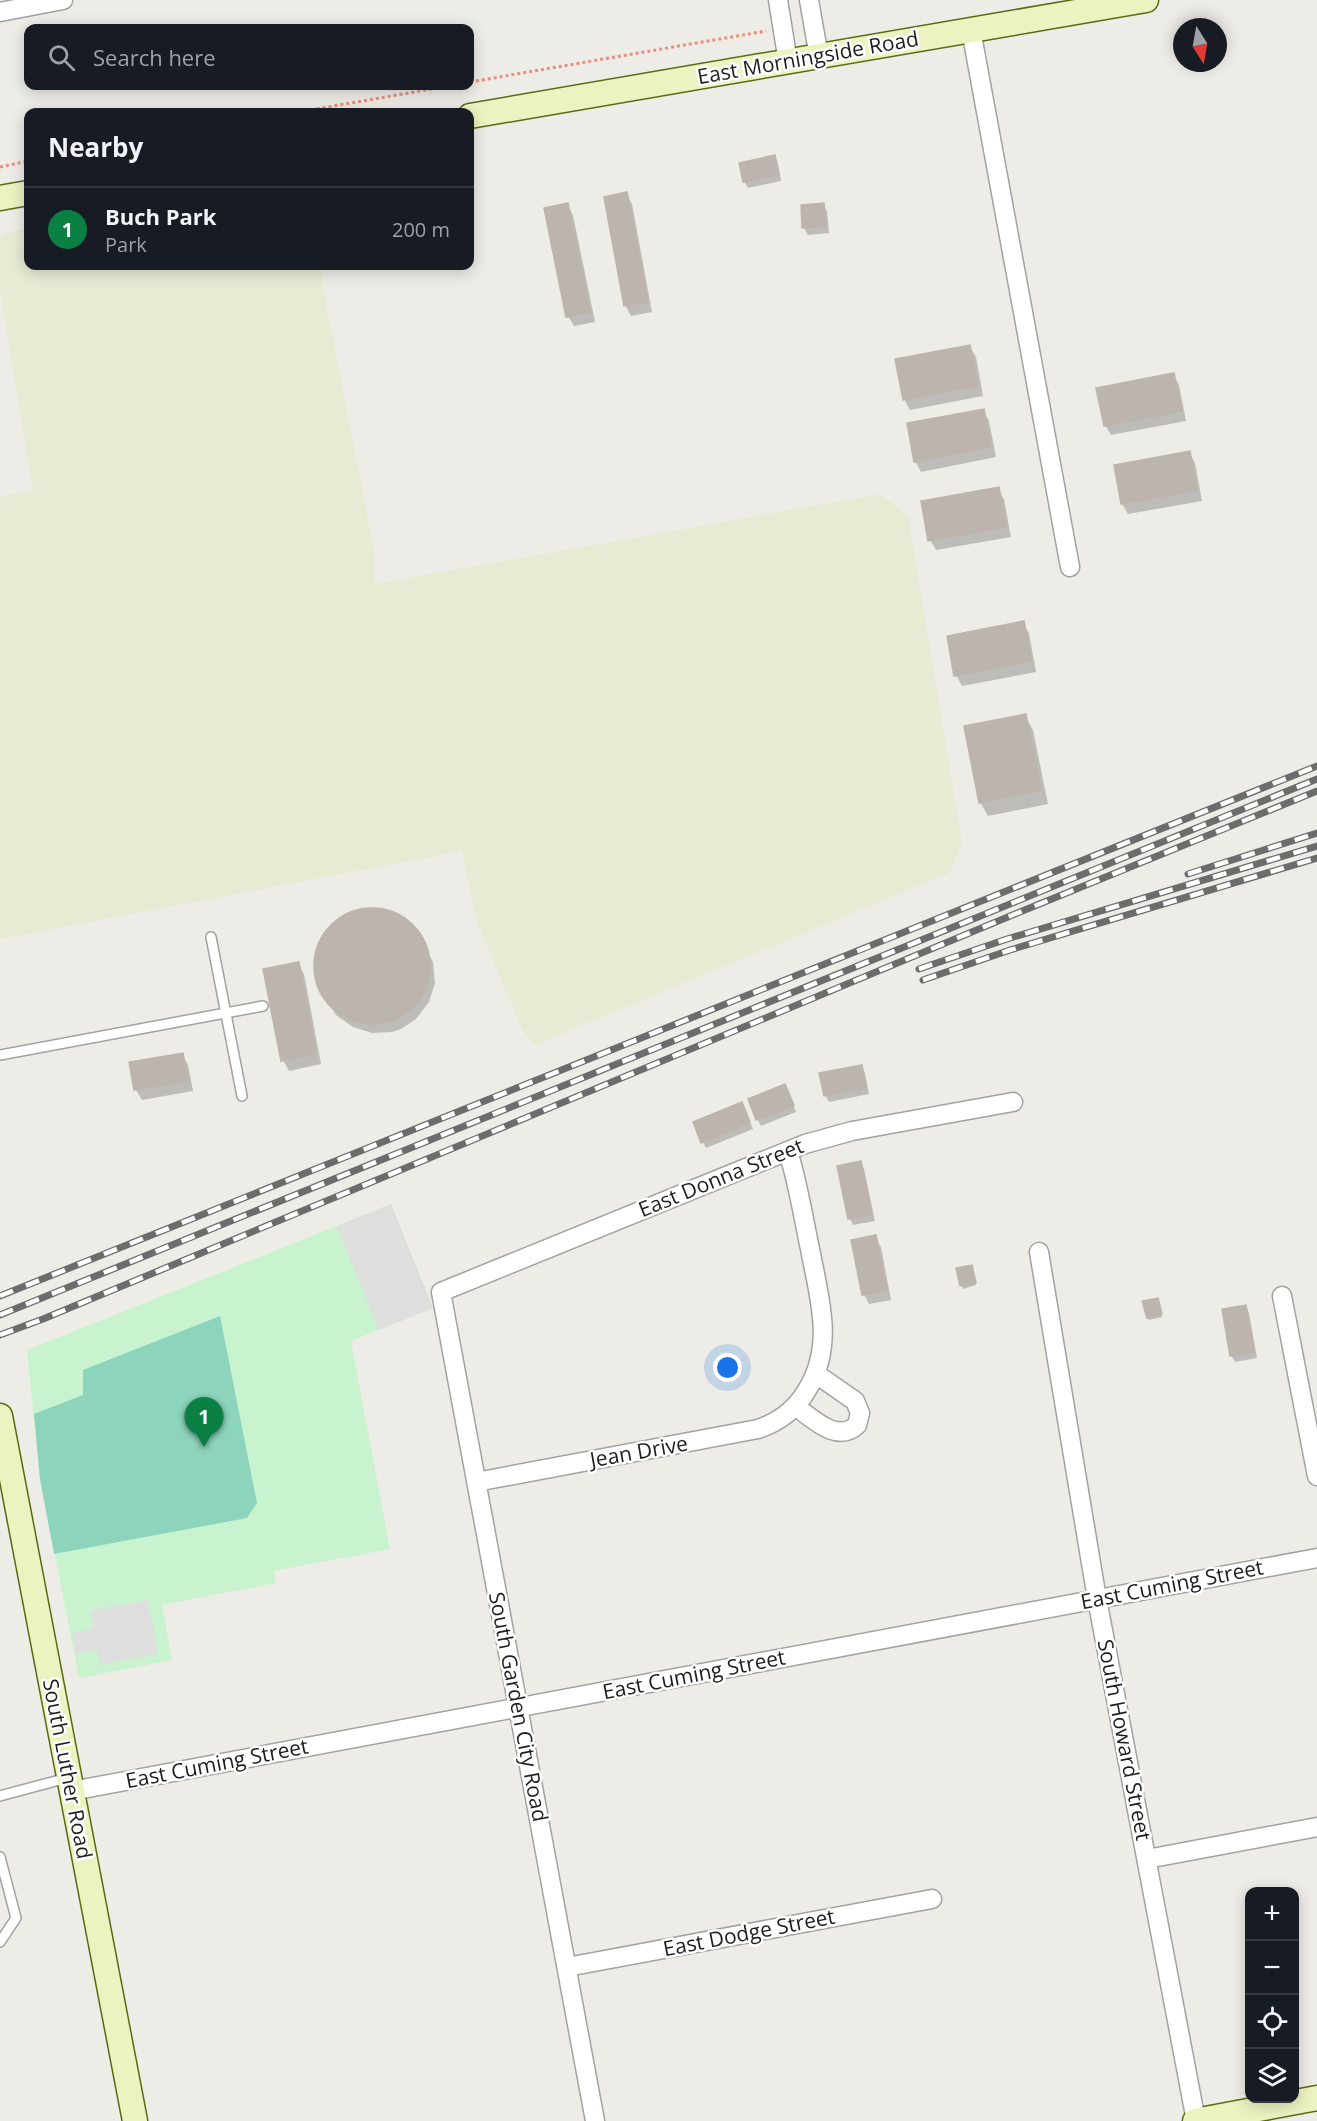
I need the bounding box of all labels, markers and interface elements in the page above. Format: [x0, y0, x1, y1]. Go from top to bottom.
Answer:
north arrow [1173, 18, 1227, 72]
search box [24, 24, 474, 90]
street label: East Morningside Road [695, 24, 921, 90]
icon: search [45, 41, 78, 74]
text: Search here [93, 42, 216, 72]
text: Nearby [48, 129, 143, 165]
text: Buch Park [105, 201, 216, 231]
text: 1 [62, 216, 73, 243]
text: 200 m [392, 216, 450, 243]
text: Park [105, 231, 147, 258]
street label: East Donna Street [634, 1131, 807, 1223]
your location [713, 1353, 742, 1382]
pin: 1 [184, 1398, 224, 1447]
street label: Jean Drive [586, 1429, 690, 1474]
street label: East Cuming Street [1078, 1553, 1266, 1615]
street label: South Garden City Road [483, 1590, 555, 1824]
street label: South Howard Street [1092, 1637, 1158, 1843]
street label: East Cuming Street [600, 1643, 788, 1705]
street label: South Luther Road [37, 1676, 99, 1861]
street label: East Cuming Street [123, 1732, 311, 1794]
map controls [1245, 1887, 1299, 2103]
button: + [1245, 1887, 1299, 1941]
street label: East Dodge Street [661, 1902, 837, 1962]
button: − [1245, 1941, 1299, 1995]
button: locate [1245, 1995, 1299, 2049]
button: layers [1245, 2049, 1299, 2103]

